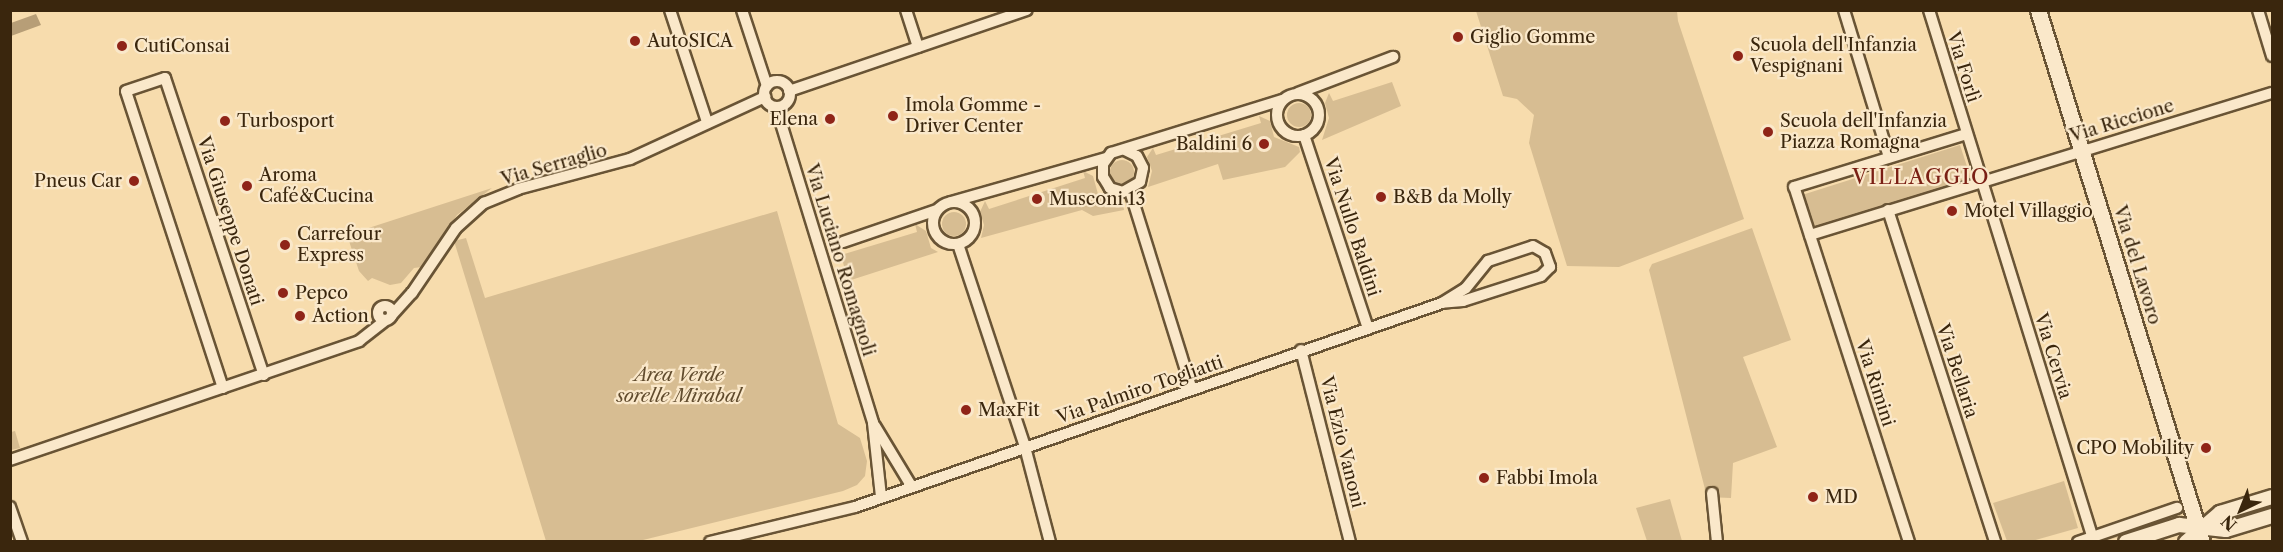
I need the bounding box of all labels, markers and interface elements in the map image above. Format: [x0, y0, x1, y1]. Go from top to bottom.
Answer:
place label: Giglio Gomme [1470, 26, 1595, 48]
street label: Via Forlì [1942, 29, 1984, 105]
place label: AutoSICA [647, 30, 733, 52]
marker: Giglio Gomme [1451, 30, 1465, 44]
marker: AutoSICA [628, 34, 642, 48]
place label: CutiConsai [134, 35, 230, 57]
place label: Scuola dell'Infanzia Vespignani [1750, 35, 1917, 78]
marker: CutiConsai [115, 39, 129, 53]
marker: Scuola dell'Infanzia Vespignani [1731, 49, 1745, 63]
place label: Imola Gomme - Driver Center [905, 95, 1041, 138]
street label: Via Riccione [2067, 95, 2177, 147]
place label: Elena [769, 108, 818, 130]
marker: Imola Gomme - Driver Center [886, 109, 900, 123]
place label: Turbosport [237, 110, 334, 132]
place label: Scuola dell'Infanzia Piazza Romagna [1780, 111, 1947, 154]
marker: Elena [823, 112, 837, 126]
marker: Turbosport [218, 114, 232, 128]
marker: Scuola dell'Infanzia Piazza Romagna [1761, 125, 1775, 139]
street label: Via Giuseppe Donati [192, 133, 268, 309]
place label: Baldini 6 [1176, 133, 1252, 155]
marker: Baldini 6 [1257, 137, 1271, 151]
street label: Via Serraglio [498, 140, 610, 190]
street label: Via Nullo Baldini [1319, 155, 1385, 299]
street label: Via Luciano Romagnoli [800, 161, 880, 359]
district label: VILLAGGIO [1852, 164, 1990, 190]
place label: Aroma Café&Cucina [259, 165, 374, 207]
place label: Pneus Car [34, 170, 122, 192]
marker: Pneus Car [127, 174, 141, 188]
marker: Aroma Café&Cucina [240, 179, 254, 193]
place label: B&B da Molly [1393, 186, 1512, 208]
place label: Musconi 13 [1049, 188, 1145, 210]
marker: B&B da Molly [1374, 190, 1388, 204]
marker: Musconi 13 [1030, 192, 1044, 206]
place label: Motel Villaggio [1964, 200, 2093, 222]
street label: Via del Lavoro [2109, 203, 2165, 327]
marker: Motel Villaggio [1945, 204, 1959, 218]
place label: Carrefour Express [297, 224, 381, 266]
marker: Carrefour Express [278, 238, 292, 252]
place label: Pepco [295, 282, 348, 304]
marker: Pepco [276, 286, 290, 300]
place label: Action [312, 305, 369, 327]
marker: Action [293, 309, 307, 323]
street label: Via Cervia [2030, 310, 2076, 402]
street label: Via Bellaria [1932, 321, 1982, 421]
street label: Via Rimini [1851, 337, 1899, 429]
street label: Via Palmiro Togliatti [1054, 351, 1226, 429]
park label: Area Verde sorelle Mirabal [617, 365, 741, 407]
street label: Via Ezio Vanoni [1315, 374, 1369, 510]
place label: MaxFit [978, 399, 1040, 421]
marker: MaxFit [959, 403, 973, 417]
place label: CPO Mobility [2076, 437, 2194, 459]
marker: CPO Mobility [2199, 441, 2213, 455]
place label: Fabbi Imola [1496, 467, 1598, 489]
marker: Fabbi Imola [1477, 471, 1491, 485]
north arrow [2211, 480, 2271, 540]
place label: MD [1825, 486, 1858, 508]
marker: MD [1806, 490, 1820, 504]
text: N [2217, 511, 2241, 535]

